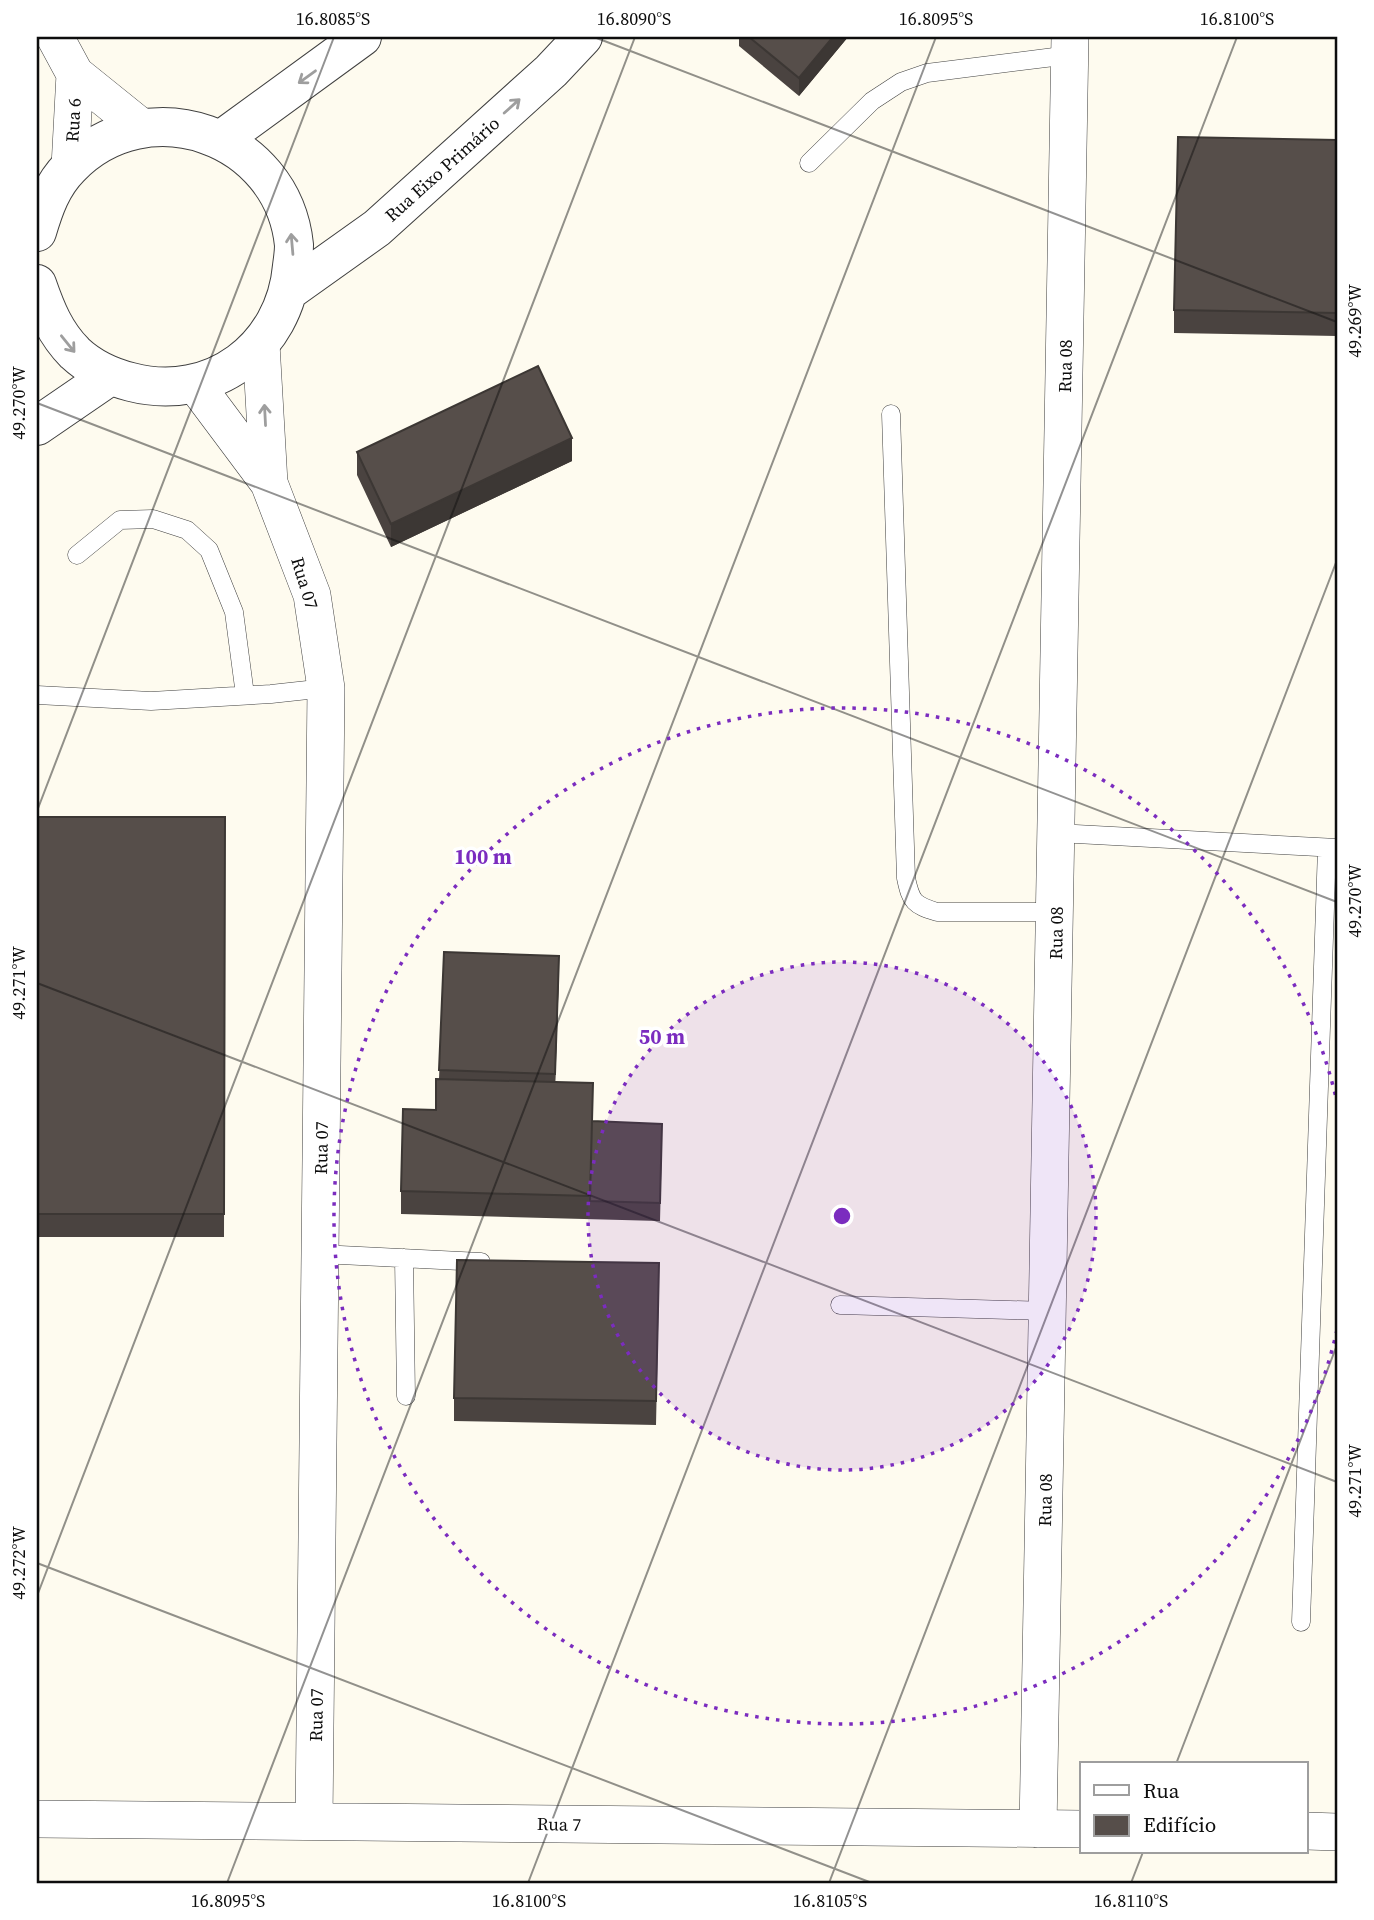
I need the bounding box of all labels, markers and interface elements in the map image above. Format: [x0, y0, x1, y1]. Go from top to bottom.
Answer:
text: 16.8085°S [296, 6, 370, 31]
text: 16.8090°S [597, 6, 671, 31]
text: 16.8095°S [899, 6, 973, 31]
text: 16.8100°S [1200, 6, 1274, 31]
one-way arrow [298, 69, 317, 84]
street label: Rua 6 [59, 97, 87, 143]
one-way arrow [503, 98, 521, 114]
street label: Rua Eixo Primário [379, 111, 505, 227]
one-way arrow [285, 234, 298, 256]
text: 49.269°W [1342, 284, 1367, 358]
one-way arrow [61, 334, 76, 352]
street label: Rua 08 [1052, 339, 1078, 393]
text: 49.270°W [6, 366, 31, 440]
one-way arrow [258, 404, 271, 427]
street label: Rua 07 [285, 554, 325, 612]
text: 100 m [454, 842, 512, 871]
text: 49.270°W [1342, 864, 1367, 938]
street label: Rua 08 [1043, 906, 1069, 960]
text: 49.271°W [6, 946, 31, 1020]
text: 50 m [639, 1022, 685, 1051]
street label: Rua 07 [308, 1121, 334, 1175]
centre of rings [830, 1204, 854, 1228]
text: 49.271°W [1342, 1444, 1367, 1518]
street label: Rua 08 [1032, 1473, 1058, 1527]
text: 49.272°W [6, 1526, 31, 1600]
street label: Rua 07 [303, 1688, 329, 1742]
legend [1080, 1762, 1308, 1854]
text: Rua [1143, 1776, 1180, 1805]
text: Edifício [1143, 1810, 1216, 1839]
street label: Rua 7 [537, 1811, 581, 1837]
text: 16.8095°S [191, 1888, 265, 1913]
text: 16.8100°S [492, 1888, 566, 1913]
text: 16.8105°S [793, 1888, 867, 1913]
text: 16.8110°S [1094, 1888, 1168, 1913]

